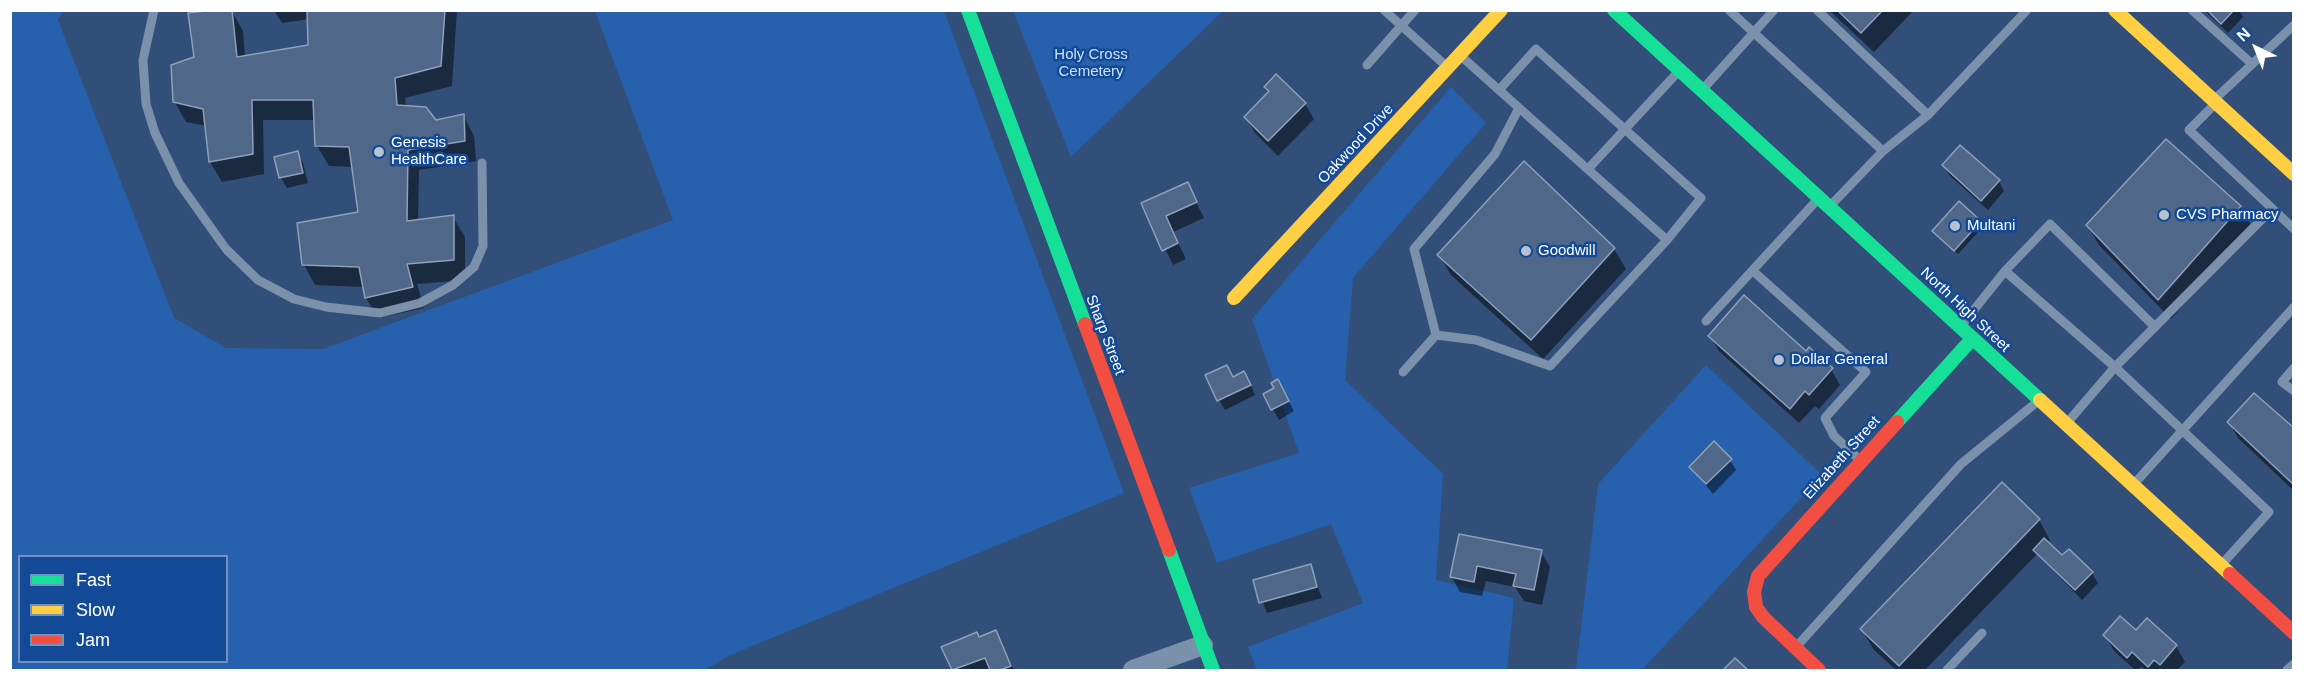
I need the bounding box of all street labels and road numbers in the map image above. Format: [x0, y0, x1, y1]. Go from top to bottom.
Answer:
street label: Oakwood Drive [1314, 100, 1398, 188]
street label: North High Street [1916, 264, 2014, 356]
street label: Sharp Street [1082, 292, 1128, 378]
street label: Elizabeth Street [1800, 413, 1884, 503]

